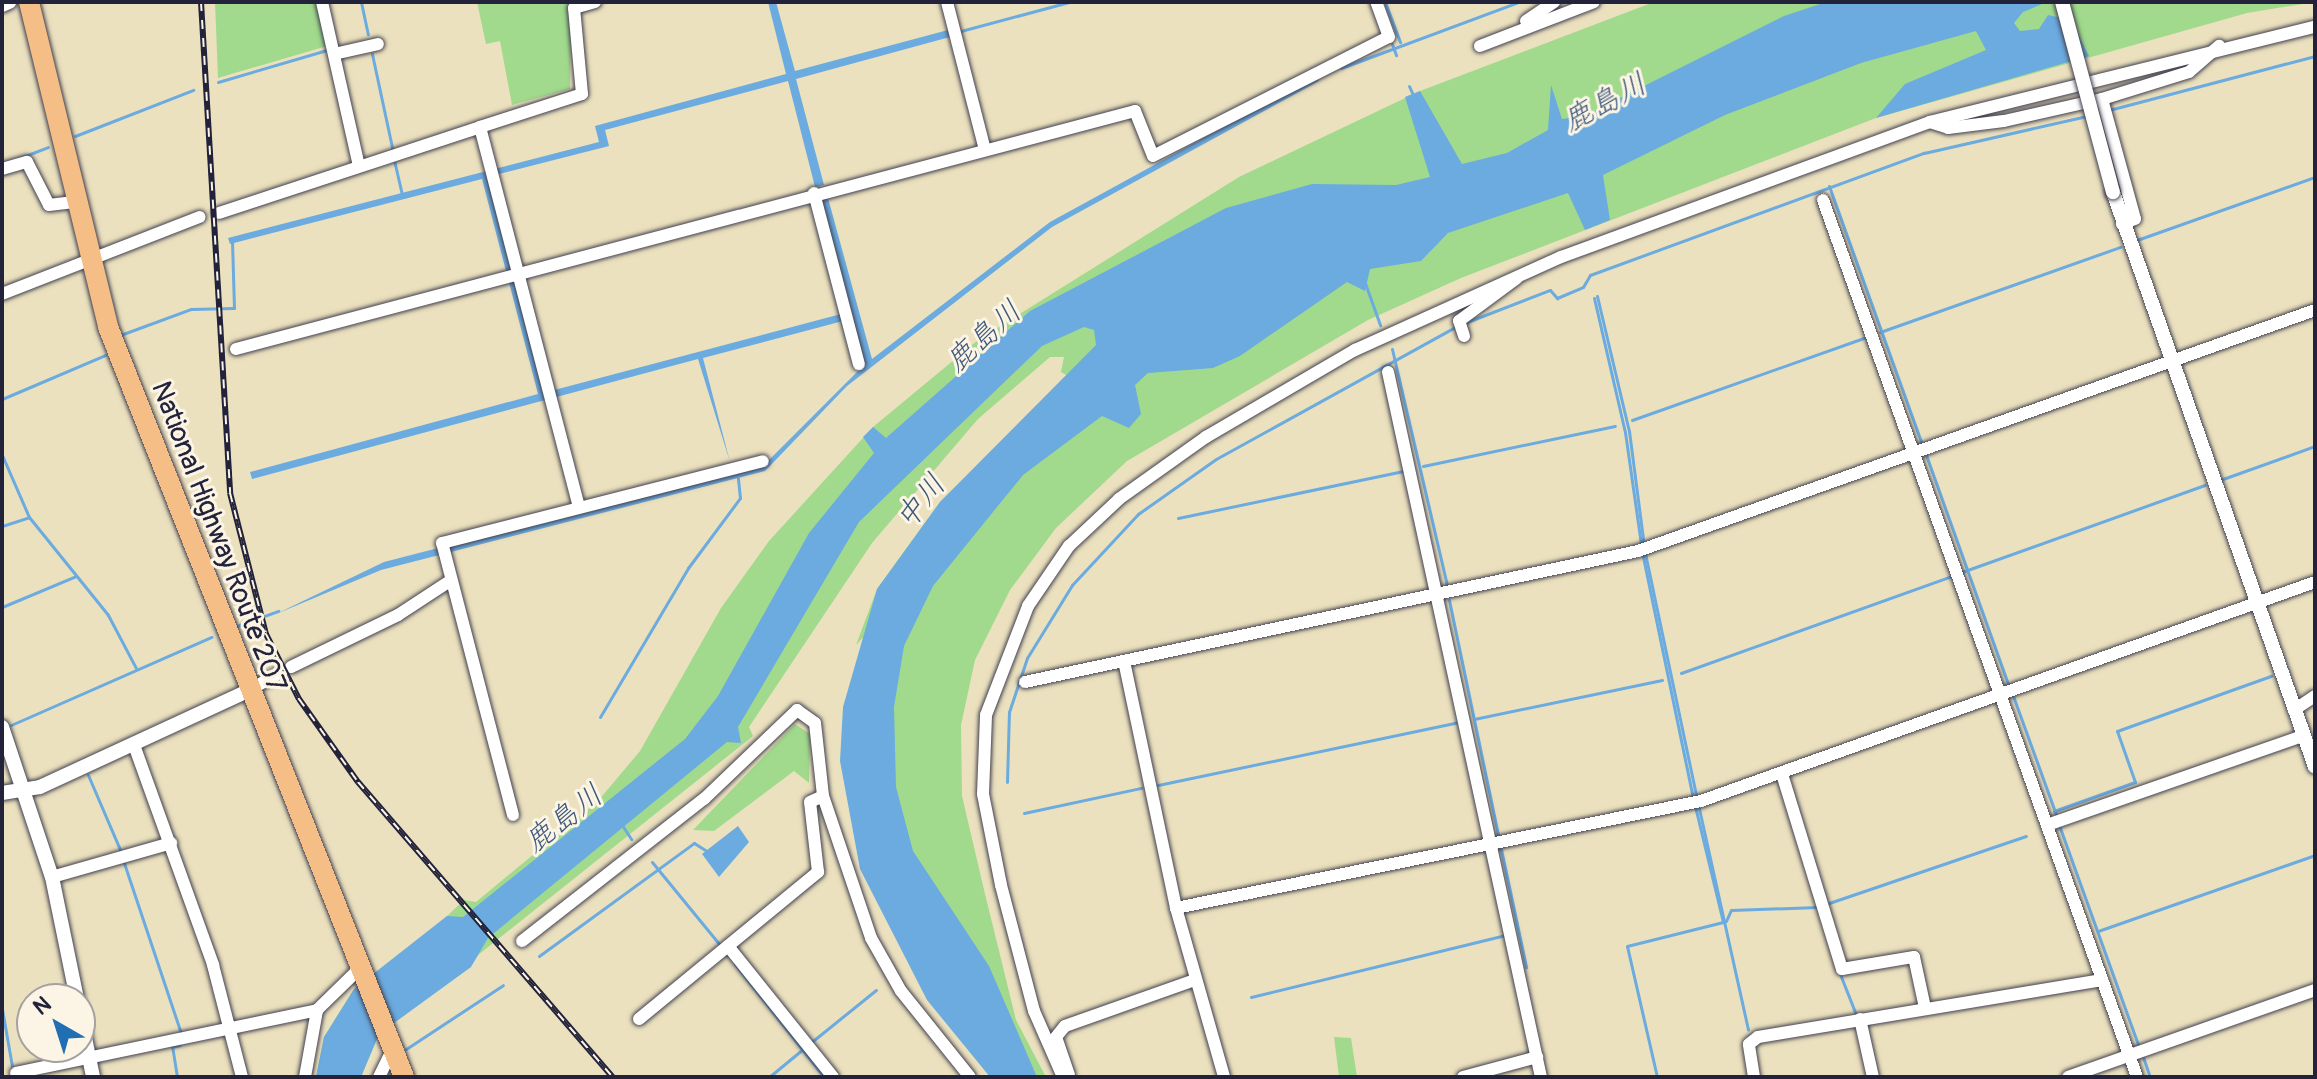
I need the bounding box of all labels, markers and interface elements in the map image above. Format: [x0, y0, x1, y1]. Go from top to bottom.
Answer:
water label: 鹿島川 [1557, 66, 1653, 140]
water label: 鹿島川 [939, 294, 1029, 380]
street label: National Highway Route 207 [143, 377, 293, 697]
water label: 中川 [888, 467, 954, 537]
water label: 鹿島川 [517, 777, 611, 861]
north arrow [16, 983, 96, 1063]
text: N [28, 990, 57, 1021]

